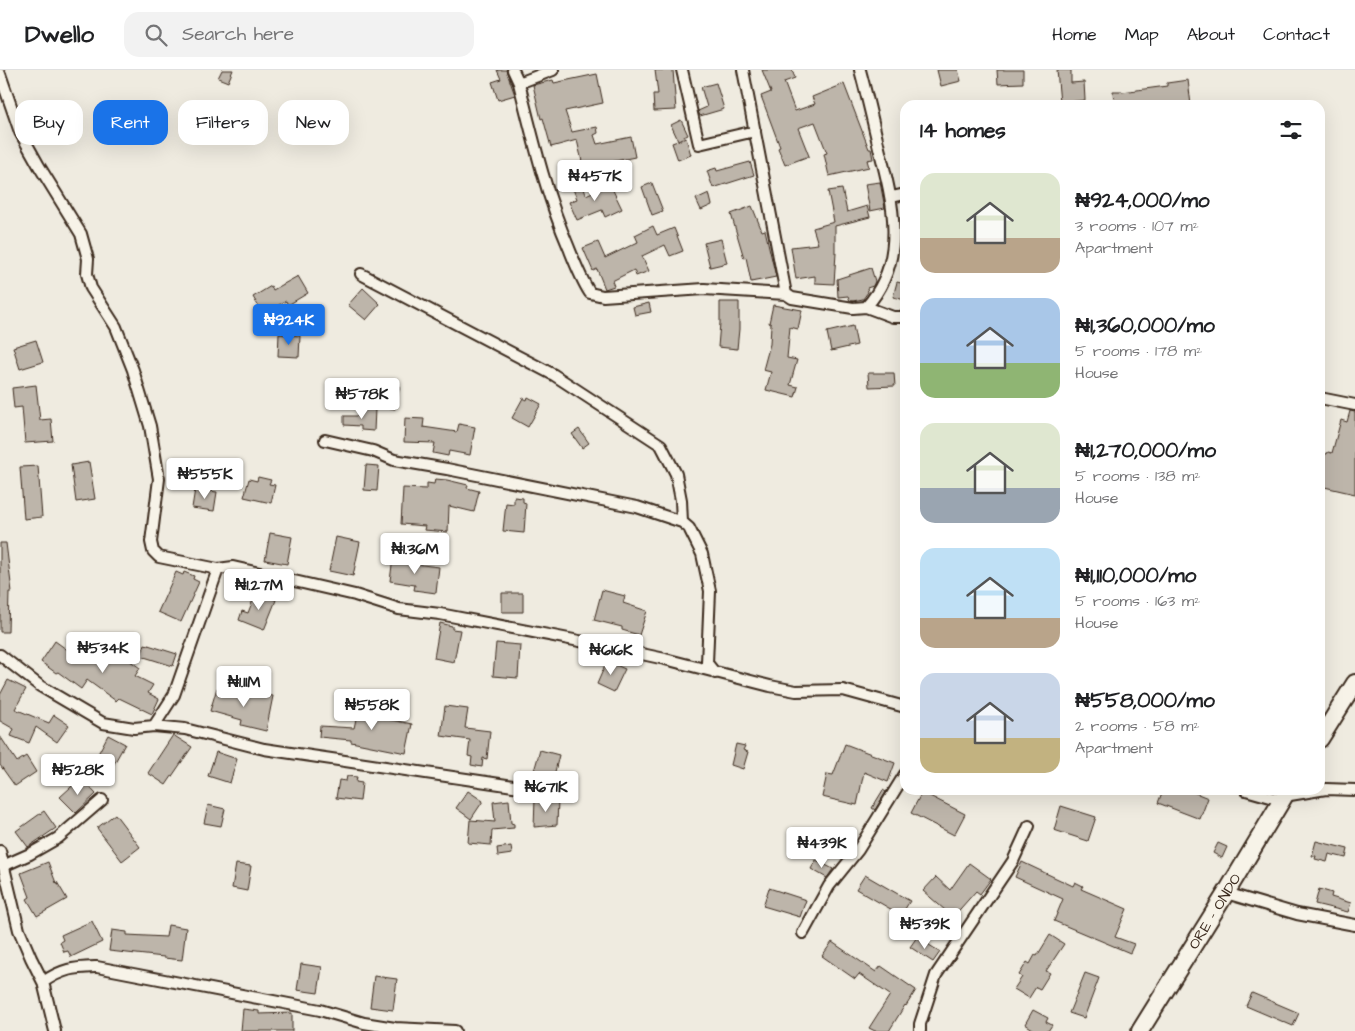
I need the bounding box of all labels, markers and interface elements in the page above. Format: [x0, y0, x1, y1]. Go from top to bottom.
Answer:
search box [124, 12, 474, 57]
text: Dwello [25, 18, 94, 52]
icon: search [142, 21, 170, 49]
text: Search here [182, 21, 294, 48]
text: Home [1052, 22, 1097, 47]
text: Map [1125, 22, 1159, 47]
text: About [1187, 22, 1235, 47]
text: Contact [1263, 22, 1330, 47]
chip: Buy [15, 100, 83, 145]
chip: Rent [93, 100, 168, 145]
chip: Filters [178, 100, 268, 145]
chip: New [278, 100, 349, 145]
text: 14 homes [920, 116, 1006, 145]
icon: filters [1277, 116, 1305, 144]
pin: ₦457K [560, 160, 630, 202]
text: ₦457K [568, 165, 622, 187]
text: ₦924,000/mo [1075, 186, 1210, 215]
icon: home [960, 193, 1020, 253]
text: 3 rooms · 107 m² [1075, 215, 1199, 237]
text: Apartment [1075, 237, 1153, 259]
pin: ₦924K [254, 304, 324, 346]
text: ₦924K [264, 309, 314, 331]
text: ₦1,360,000/mo [1075, 311, 1215, 340]
icon: home [960, 318, 1020, 378]
text: 5 rooms · 178 m² [1075, 340, 1202, 362]
text: House [1075, 362, 1119, 384]
pin: ₦578K [327, 378, 397, 420]
text: ₦578K [336, 383, 388, 405]
text: ₦1,270,000/mo [1075, 436, 1216, 465]
icon: home [960, 443, 1020, 503]
pin: ₦555K [170, 458, 240, 500]
text: ₦555K [177, 463, 233, 485]
text: 5 rooms · 138 m² [1075, 465, 1201, 487]
text: House [1075, 487, 1119, 509]
pin: ₦1.36M [374, 532, 456, 575]
text: ₦1.36M [391, 538, 439, 560]
text: ₦1,110,000/mo [1075, 561, 1196, 590]
pin: ₦1.27M [218, 568, 300, 611]
icon: home [960, 568, 1020, 628]
text: ₦1.27M [235, 574, 283, 596]
text: 5 rooms · 163 m² [1075, 590, 1200, 612]
text: House [1075, 612, 1119, 634]
pin: ₦534K [68, 632, 138, 674]
pin: ₦616K [576, 634, 646, 676]
text: ₦534K [77, 637, 129, 659]
text: ₦616K [589, 639, 633, 661]
pin: ₦1.11M [203, 666, 285, 708]
text: ₦1.11M [227, 671, 261, 693]
text: ₦558,000/mo [1075, 686, 1215, 715]
pin: ₦558K [337, 688, 407, 731]
icon: home [960, 693, 1020, 753]
text: ₦558K [345, 694, 399, 716]
text: 2 rooms · 58 m² [1075, 715, 1200, 737]
text: Apartment [1075, 737, 1153, 759]
pin: ₦528K [43, 754, 113, 796]
text: ₦528K [52, 759, 104, 781]
pin: ₦671K [511, 770, 581, 813]
text: ₦671K [524, 776, 568, 798]
pin: ₦439K [787, 826, 857, 869]
text: ₦439K [797, 832, 847, 854]
street label: ORE - ONDO [1183, 870, 1246, 953]
pin: ₦539K [890, 908, 960, 950]
text: ₦539K [900, 913, 950, 935]

